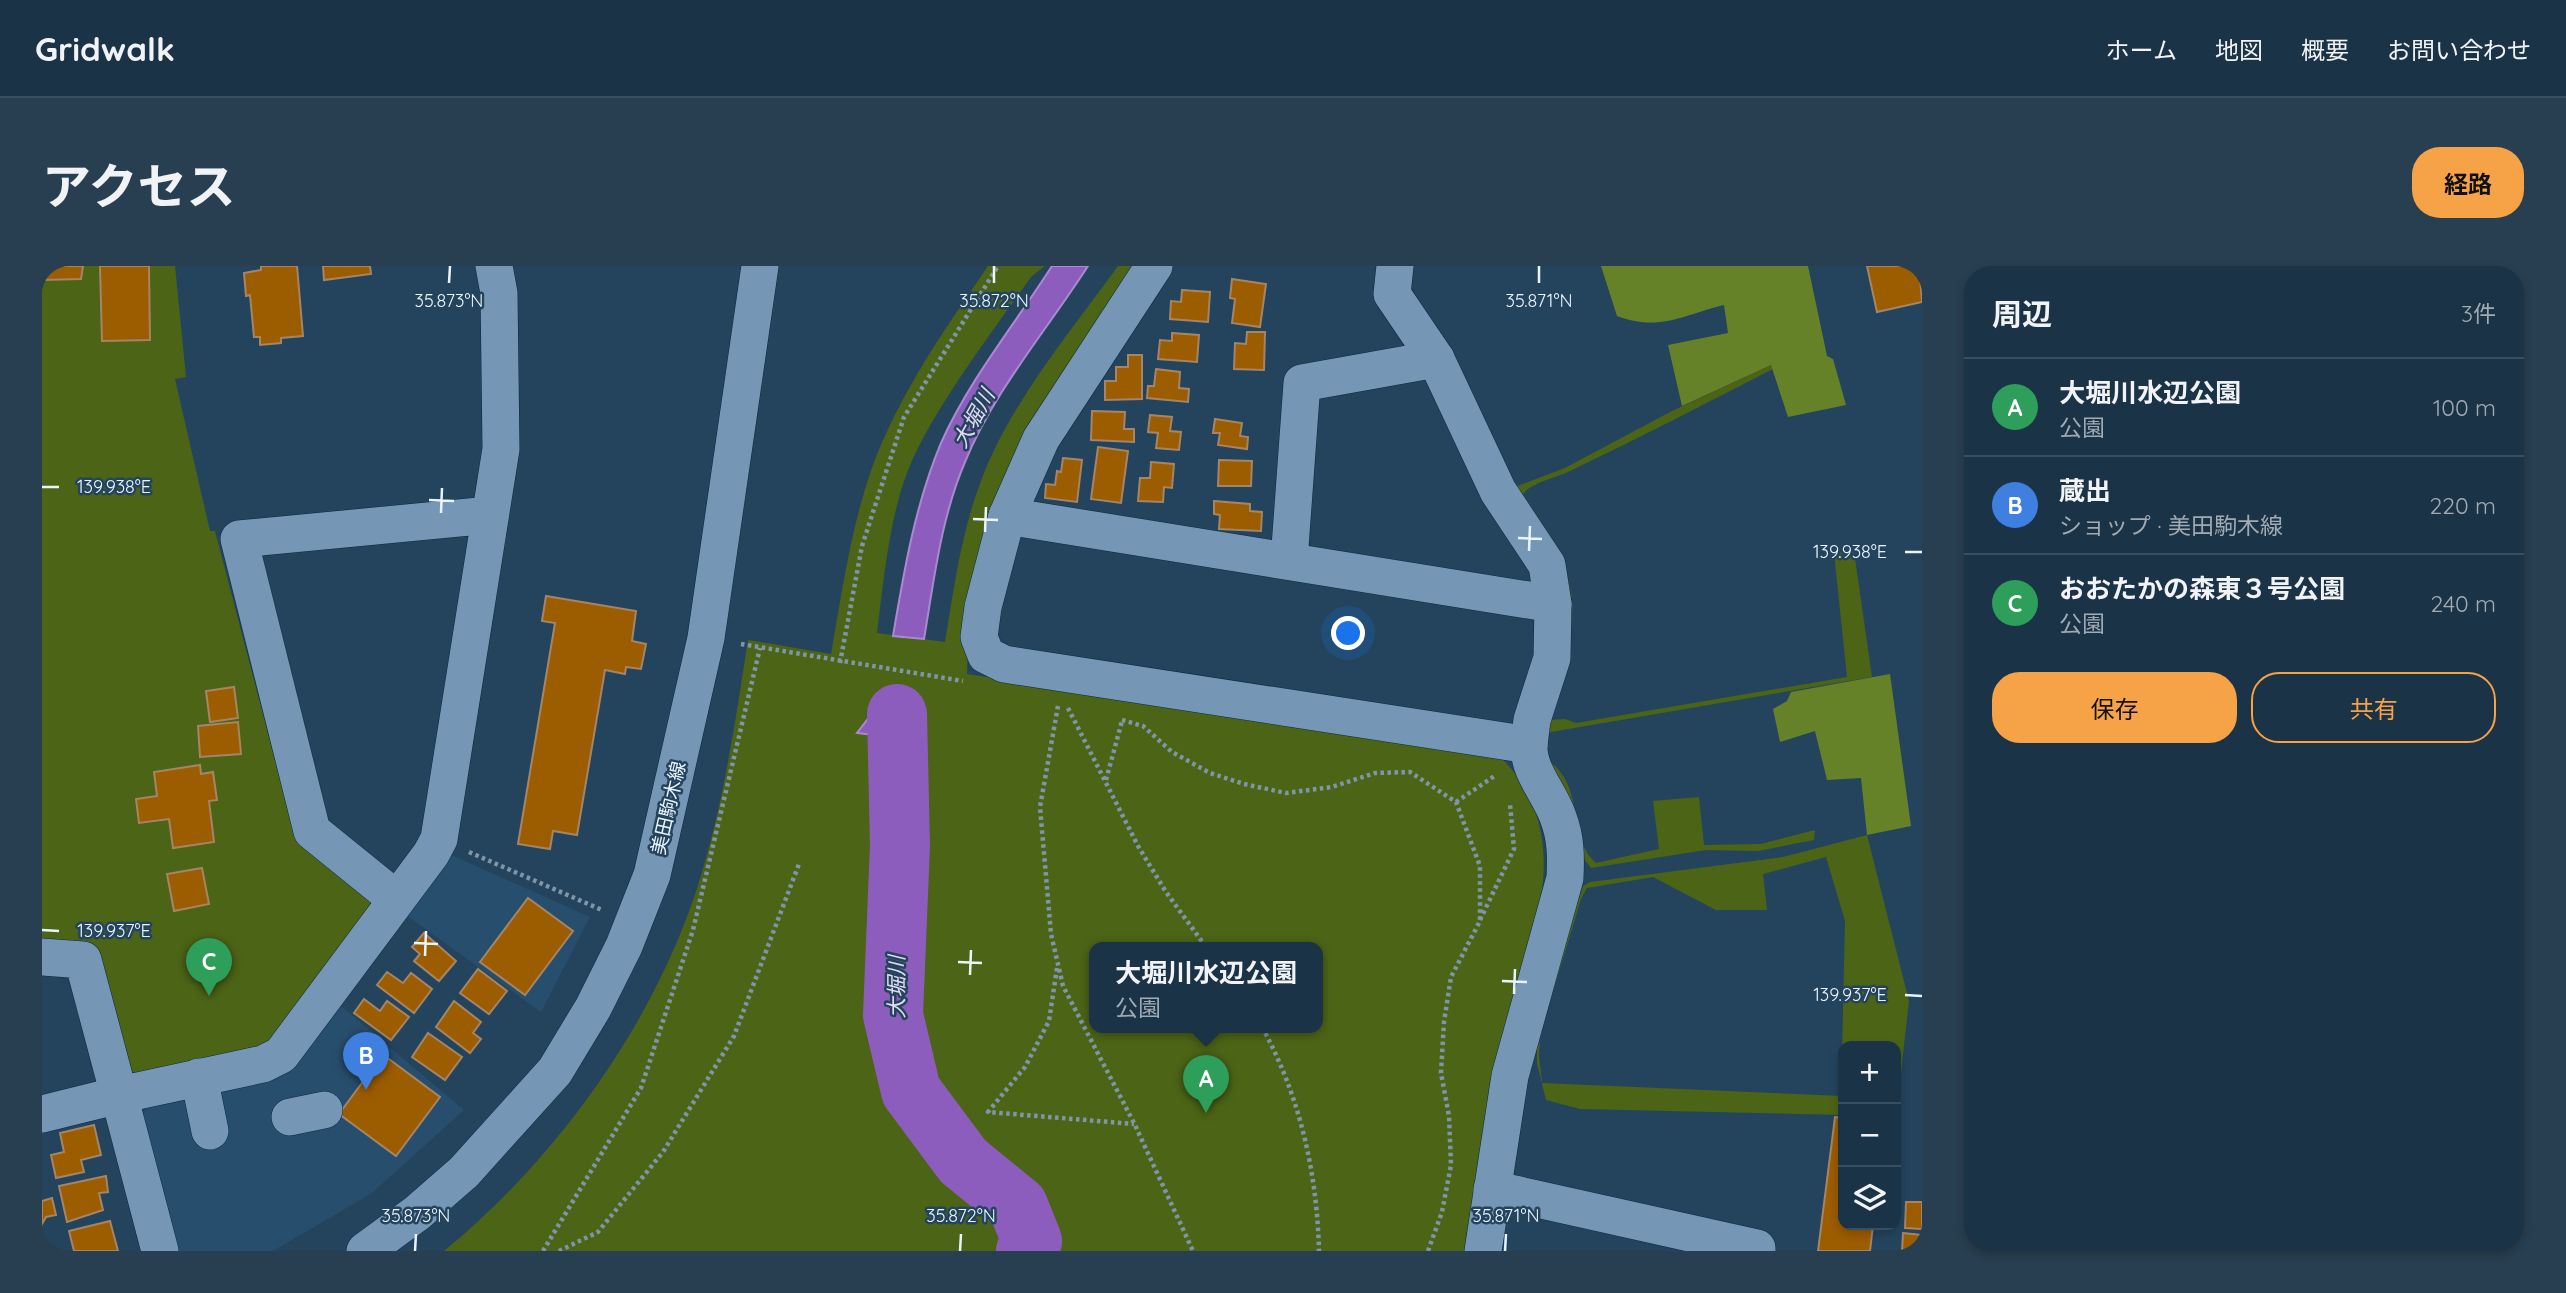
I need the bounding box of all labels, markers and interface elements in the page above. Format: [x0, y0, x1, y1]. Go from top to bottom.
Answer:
text: Gridwalk [35, 28, 175, 69]
text: ホーム [2106, 35, 2177, 65]
text: 地図 [2215, 35, 2263, 65]
text: 概要 [2301, 35, 2349, 65]
text: お問い合わせ [2387, 35, 2531, 65]
button: 経路 [2412, 147, 2524, 218]
text: アクセス [42, 155, 236, 216]
text: 35.873°N [415, 289, 483, 312]
text: 35.872°N [959, 289, 1029, 312]
text: 35.871°N [1505, 289, 1573, 312]
text: 周辺 [1992, 295, 2052, 333]
text: 3件 [2461, 299, 2496, 328]
text: 大堀川水辺公園 [2059, 376, 2241, 409]
water label: 大堀川 [946, 382, 1001, 452]
text: A [2008, 393, 2022, 422]
text: 100 m [2433, 393, 2496, 422]
text: 公園 [2059, 413, 2105, 442]
text: 蔵出 [2059, 474, 2111, 507]
text: 139.938°E [77, 475, 151, 498]
text: B [2007, 491, 2023, 520]
text: 220 m [2430, 491, 2496, 520]
text: ショップ · 美田駒木線 [2059, 511, 2283, 540]
text: 139.938°E [1813, 540, 1887, 563]
text: おおたかの森東３号公園 [2059, 572, 2345, 605]
text: C [2008, 589, 2022, 618]
text: 240 m [2431, 589, 2496, 618]
text: 公園 [2059, 609, 2105, 638]
your location [1331, 616, 1365, 650]
button: 保存 [1992, 672, 2237, 743]
button: 共有 [2251, 672, 2496, 743]
street label: 美田駒木線 [646, 759, 690, 857]
text: 139.937°E [77, 919, 151, 942]
pin: C [186, 938, 232, 996]
popup [1089, 942, 1323, 1033]
water label: 大堀川 [883, 954, 909, 1019]
text: 大堀川水辺公園 [1115, 956, 1297, 989]
text: 139.937°E [1813, 983, 1887, 1006]
text: 公園 [1115, 993, 1161, 1022]
pin: B [343, 1032, 389, 1090]
map controls [1838, 1041, 1901, 1230]
button: + [1838, 1041, 1901, 1104]
pin: A [1183, 1055, 1229, 1113]
button: − [1838, 1104, 1901, 1167]
button: layers [1838, 1167, 1901, 1230]
text: 35.873°N [382, 1204, 450, 1227]
text: 35.872°N [926, 1204, 996, 1227]
text: 35.871°N [1472, 1204, 1540, 1227]

